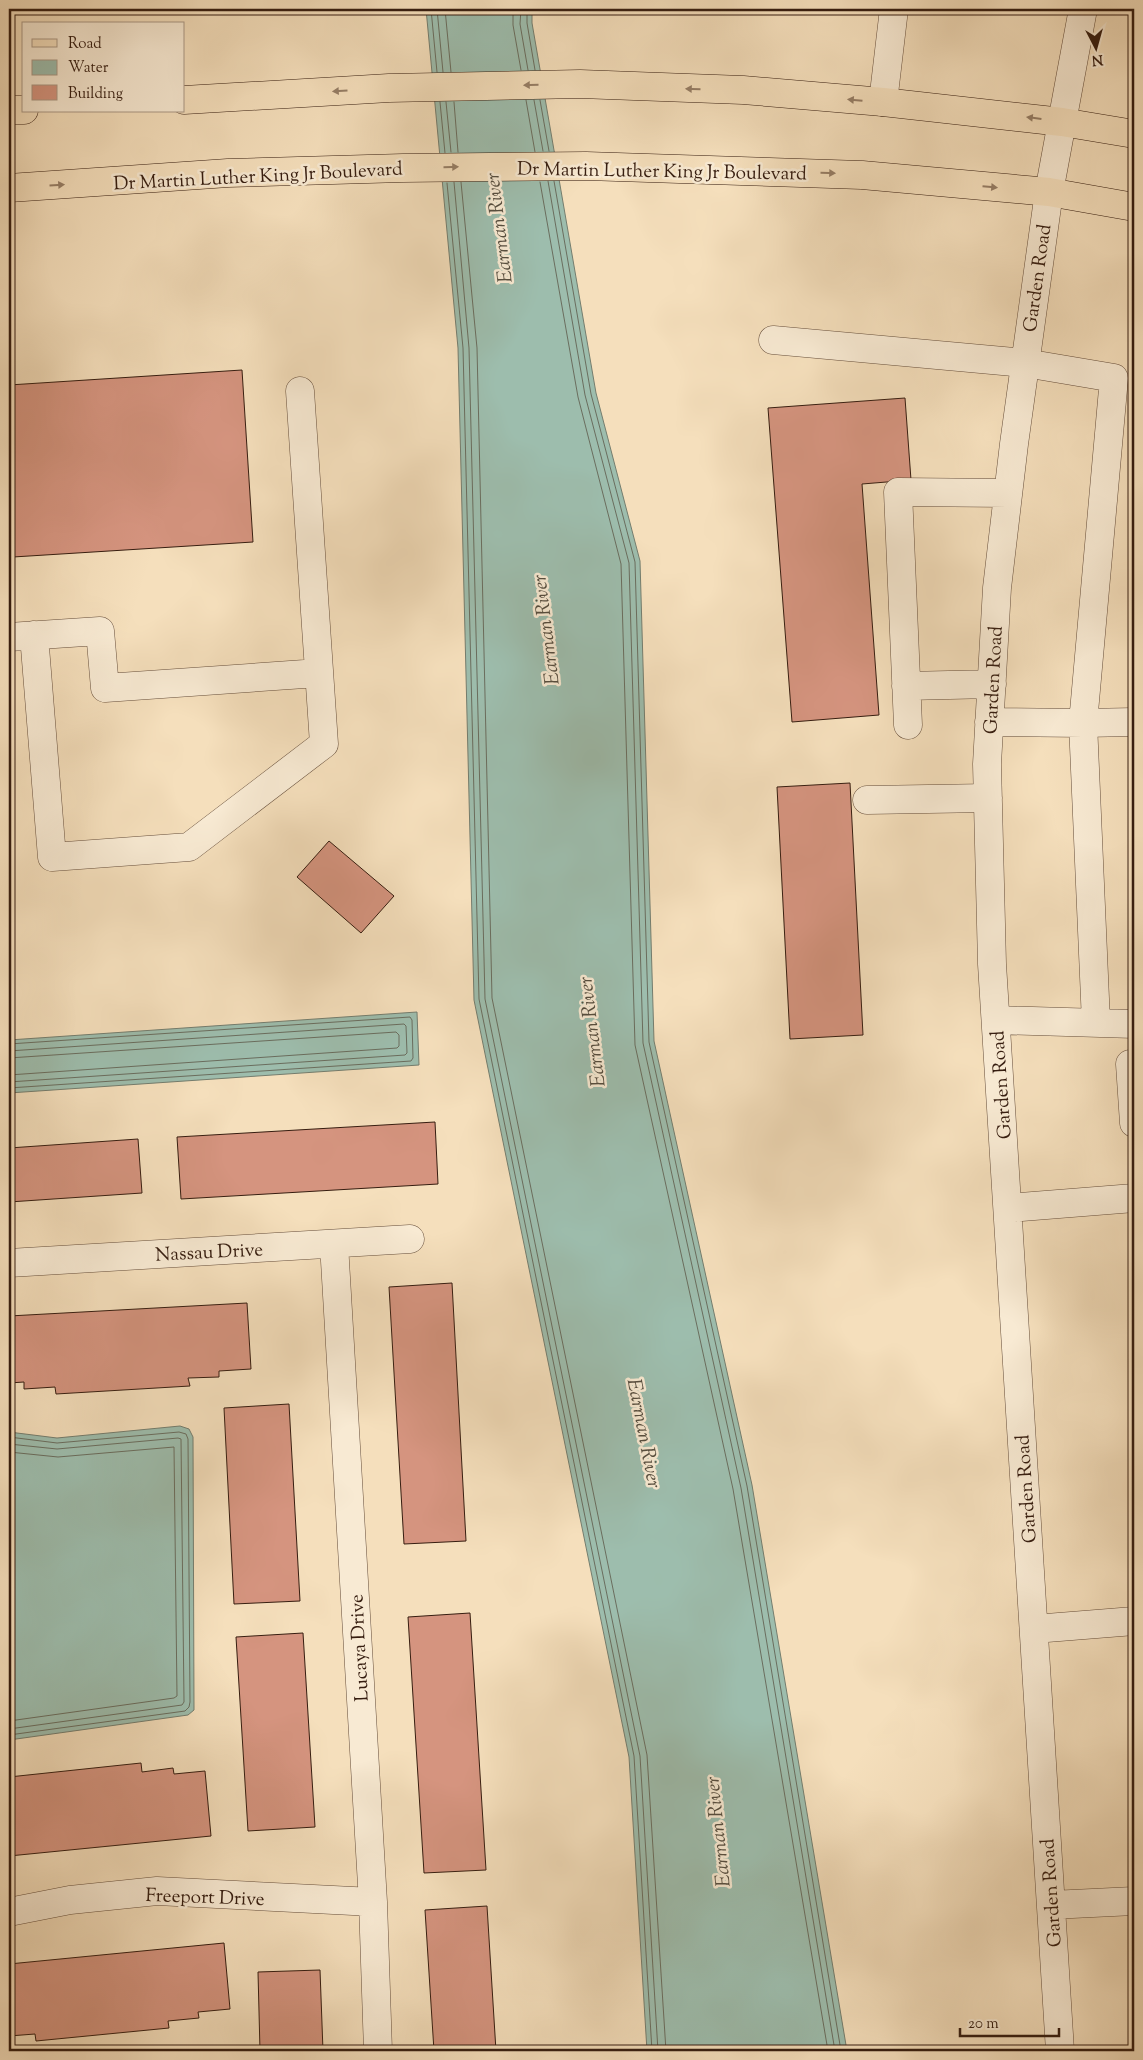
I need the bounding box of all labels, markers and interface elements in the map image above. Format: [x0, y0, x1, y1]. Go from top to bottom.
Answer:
legend [22, 22, 185, 112]
north arrow [1070, 22, 1120, 72]
text: Road [68, 34, 102, 55]
text: N [1091, 48, 1104, 69]
text: Water [68, 58, 109, 79]
one-way arrow [523, 81, 539, 89]
text: Building [68, 84, 123, 105]
one-way arrow [685, 84, 701, 92]
one-way arrow [332, 87, 348, 95]
one-way arrow [847, 96, 863, 104]
one-way arrow [1026, 114, 1042, 122]
street label: Dr Martin Luther King Jr Boulevard [113, 156, 404, 199]
street label: Dr Martin Luther King Jr Boulevard [517, 156, 807, 189]
one-way arrow [444, 163, 460, 171]
one-way arrow [820, 170, 836, 178]
water label: Earman River [479, 171, 522, 285]
one-way arrow [50, 180, 66, 188]
one-way arrow [982, 183, 998, 191]
street label: Garden Road [1018, 222, 1059, 334]
water label: Earman River [526, 573, 569, 687]
street label: Garden Road [978, 625, 1011, 735]
water label: Earman River [572, 975, 615, 1089]
street label: Garden Road [985, 1029, 1020, 1140]
street label: Nassau Drive [155, 1237, 264, 1270]
water label: Earman River [618, 1376, 667, 1491]
street label: Garden Road [1010, 1433, 1045, 1544]
street label: Lucaya Drive [344, 1593, 377, 1702]
water label: Earman River [699, 1775, 740, 1889]
street label: Garden Road [1035, 1837, 1070, 1948]
street label: Freeport Drive [145, 1883, 265, 1914]
scale bar [960, 2005, 1059, 2037]
text: 20 m [968, 2014, 999, 2035]

